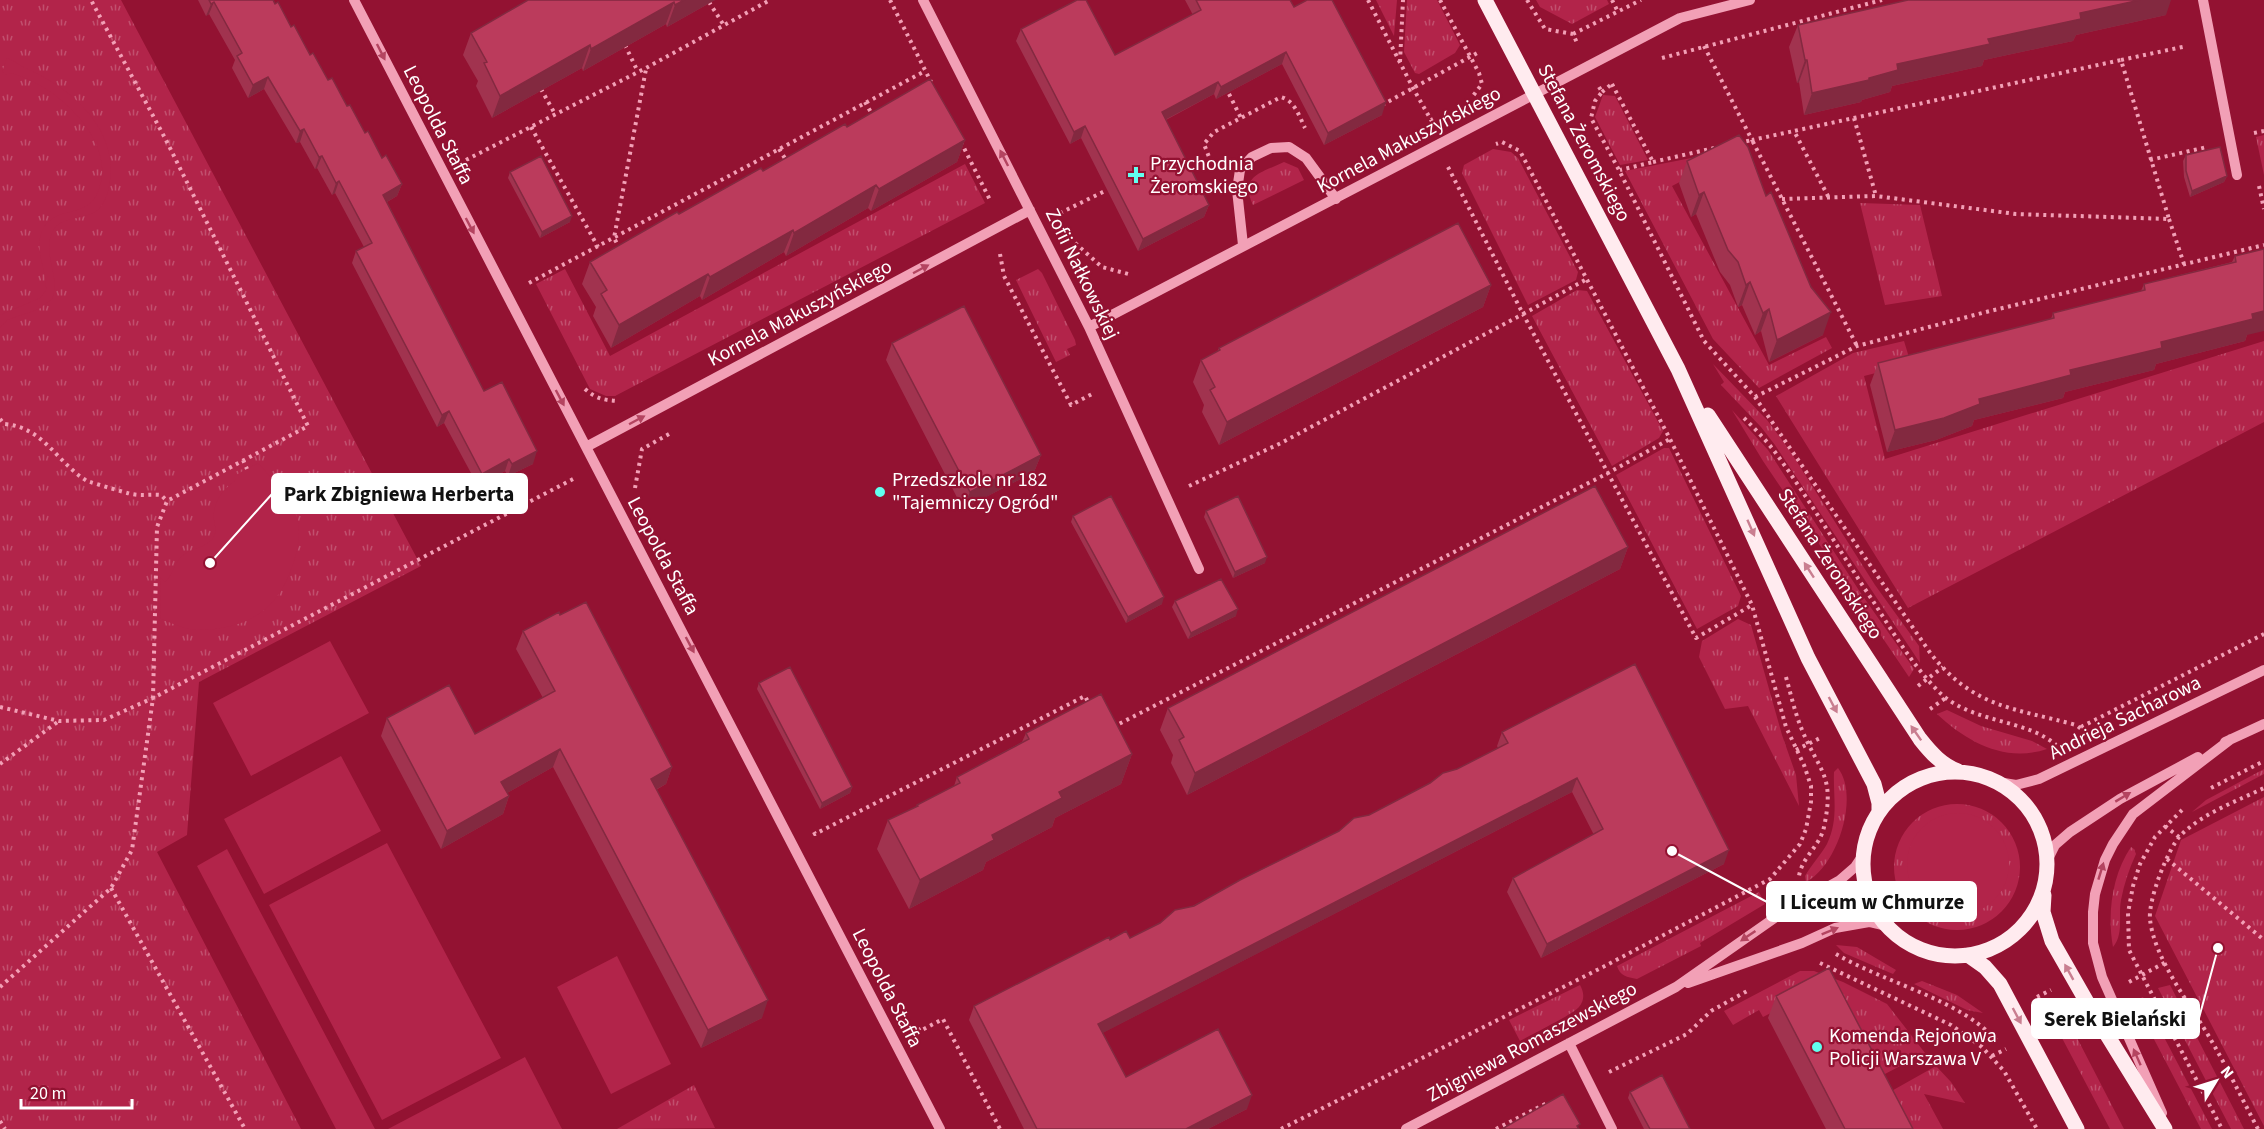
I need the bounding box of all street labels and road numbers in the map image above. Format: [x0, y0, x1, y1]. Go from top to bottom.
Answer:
street label: Stefana Żeromskiego [1531, 59, 1637, 227]
street label: Leopolda Staffa [396, 61, 480, 189]
street label: Kornela Makuszyńskiego [1312, 80, 1506, 200]
street label: Zofii Nałkowskiej [1038, 204, 1126, 344]
street label: Kornela Makuszyńskiego [703, 253, 897, 373]
street label: Stefana Żeromskiego [1771, 483, 1889, 645]
street label: Leopolda Staffa [620, 492, 706, 620]
street label: Andrieja Sacharowa [2044, 669, 2206, 767]
street label: Leopolda Staffa [845, 924, 929, 1052]
street label: Zbigniewa Romaszewskiego [1422, 975, 1642, 1109]

